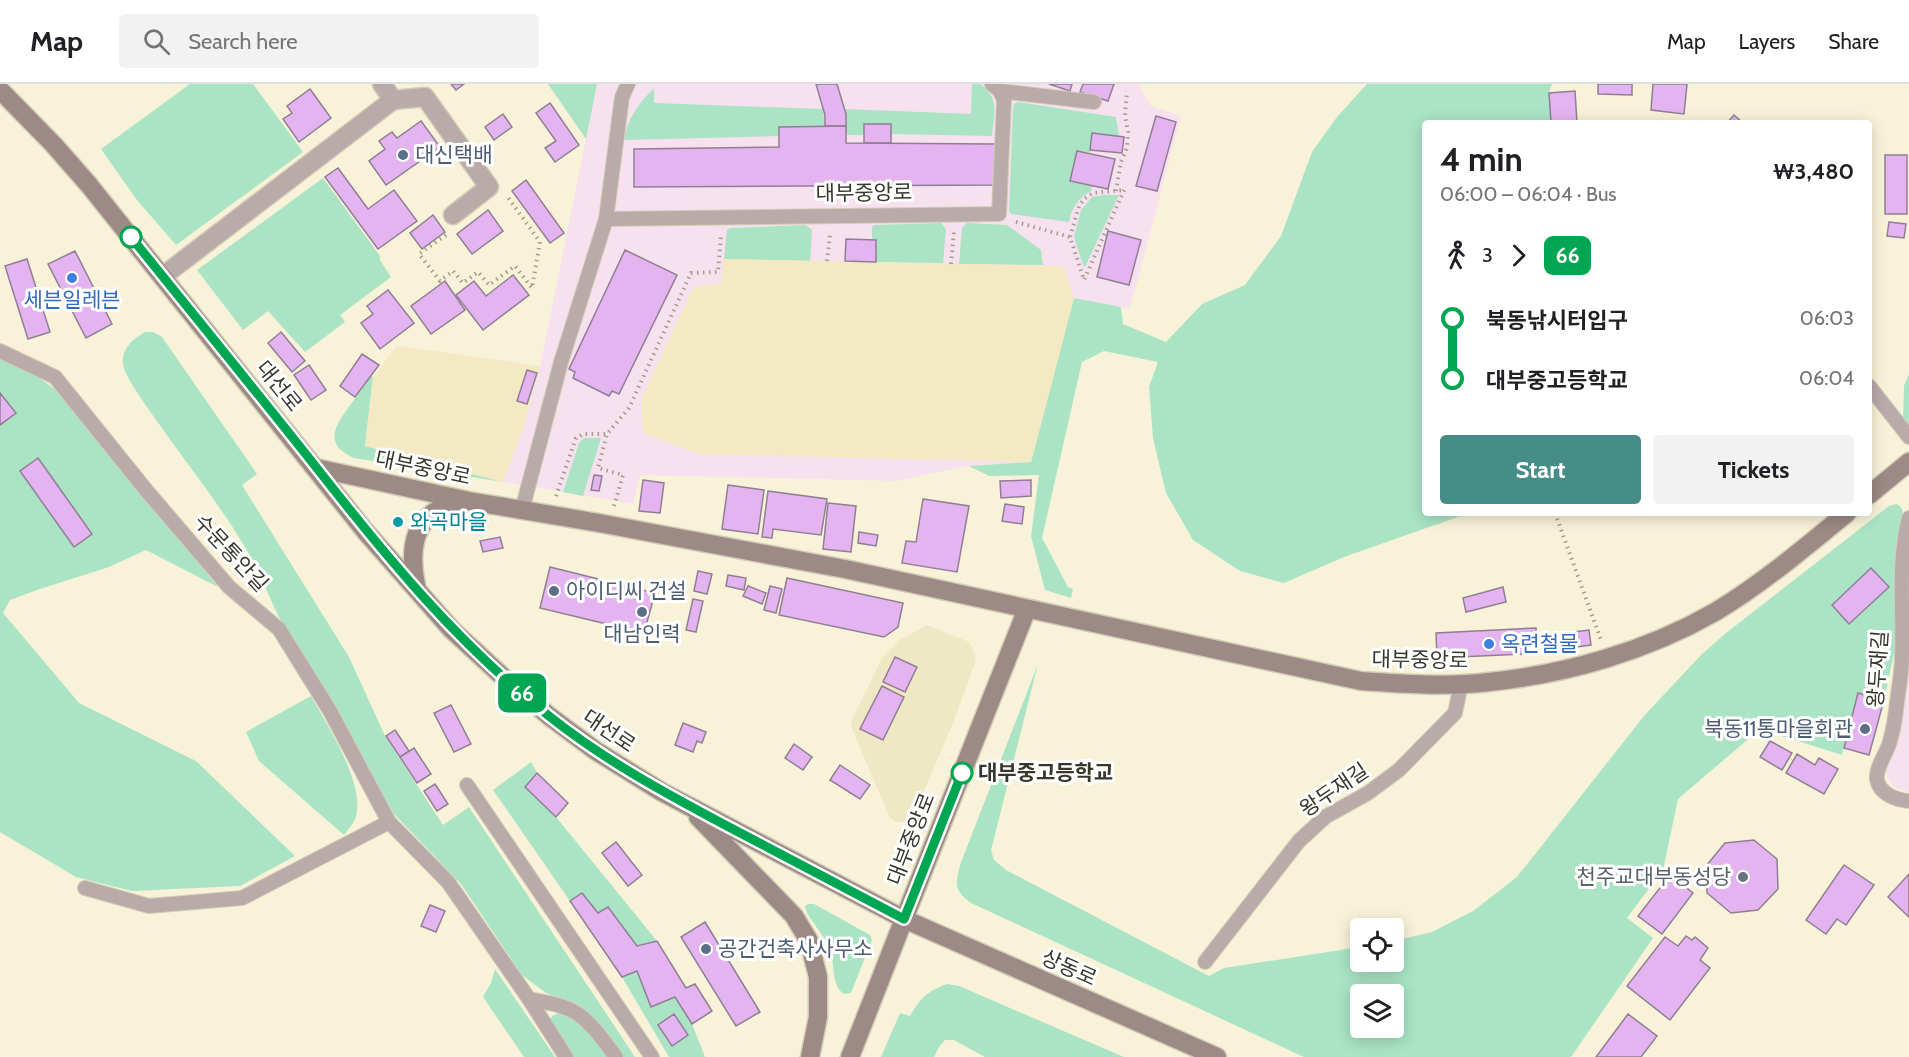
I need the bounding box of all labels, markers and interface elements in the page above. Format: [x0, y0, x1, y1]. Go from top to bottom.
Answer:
search box [119, 14, 539, 68]
text: Map [30, 24, 83, 58]
icon: search [140, 25, 173, 58]
text: Search here [188, 28, 297, 55]
text: Map [1667, 29, 1706, 54]
text: Layers [1739, 29, 1795, 54]
text: Share [1828, 29, 1879, 54]
text: 4 min [1440, 139, 1523, 179]
place label: 대신택배 [415, 142, 492, 167]
marker: 대신택배 [396, 148, 410, 162]
text: ₩3,480 [1773, 158, 1854, 185]
street label: 대부중앙로 [815, 179, 913, 206]
text: 06:00 – 06:04 · Bus [1440, 182, 1617, 206]
unlabelled marker [120, 226, 142, 248]
icon: walk [1440, 239, 1473, 272]
icon: forward [1502, 239, 1535, 272]
text: 3 [1482, 243, 1493, 267]
text: 66 [1556, 243, 1579, 268]
marker: 세븐일레븐 [65, 271, 79, 285]
place label: 세븐일레븐 [24, 287, 120, 312]
text: 06:03 [1800, 306, 1854, 330]
text: 북동낚시터입구 [1486, 307, 1628, 334]
street label: 대선로 [251, 355, 307, 416]
text: 06:04 [1799, 366, 1854, 390]
text: 대부중고등학교 [1486, 367, 1628, 394]
button: Start [1440, 435, 1641, 504]
button: Tickets [1653, 435, 1854, 504]
street label: 대부중앙로 [373, 445, 473, 490]
street label: 수문통안길 [189, 509, 273, 597]
place label: 와곡마을 [410, 509, 487, 534]
marker: 와곡마을 [391, 515, 405, 529]
place label: 아이디씨 건설 [566, 578, 687, 603]
marker: 아이디씨 건설 [547, 584, 561, 598]
marker: 대남인력 [635, 605, 649, 619]
place label: 대남인력 [603, 621, 681, 646]
street label: 왕두재길 [1862, 630, 1893, 708]
place label: 옥련철물 [1501, 631, 1578, 656]
marker: 옥련철물 [1482, 637, 1496, 651]
street label: 대부중앙로 [1371, 646, 1469, 673]
line badge: 66 [495, 674, 549, 712]
text: 66 [510, 681, 534, 706]
street label: 대선로 [578, 704, 640, 757]
place label: 북동11통마을회관 [1704, 716, 1853, 741]
marker: 북동11통마을회관 [1858, 722, 1872, 736]
street label: 왕두재길 [1295, 758, 1373, 822]
place label: 대부중고등학교 [978, 760, 1113, 785]
marker: 대부중고등학교 [951, 762, 973, 784]
street label: 대부중앙로 [882, 789, 940, 888]
place label: 천주교대부동성당 [1576, 864, 1731, 889]
marker: 천주교대부동성당 [1736, 870, 1750, 884]
map controls [1350, 918, 1404, 1038]
button: locate [1350, 918, 1404, 972]
place label: 공간건축사사무소 [718, 936, 873, 961]
marker: 공간건축사사무소 [699, 942, 713, 956]
street label: 상동로 [1038, 944, 1101, 991]
button: layers [1350, 984, 1404, 1038]

